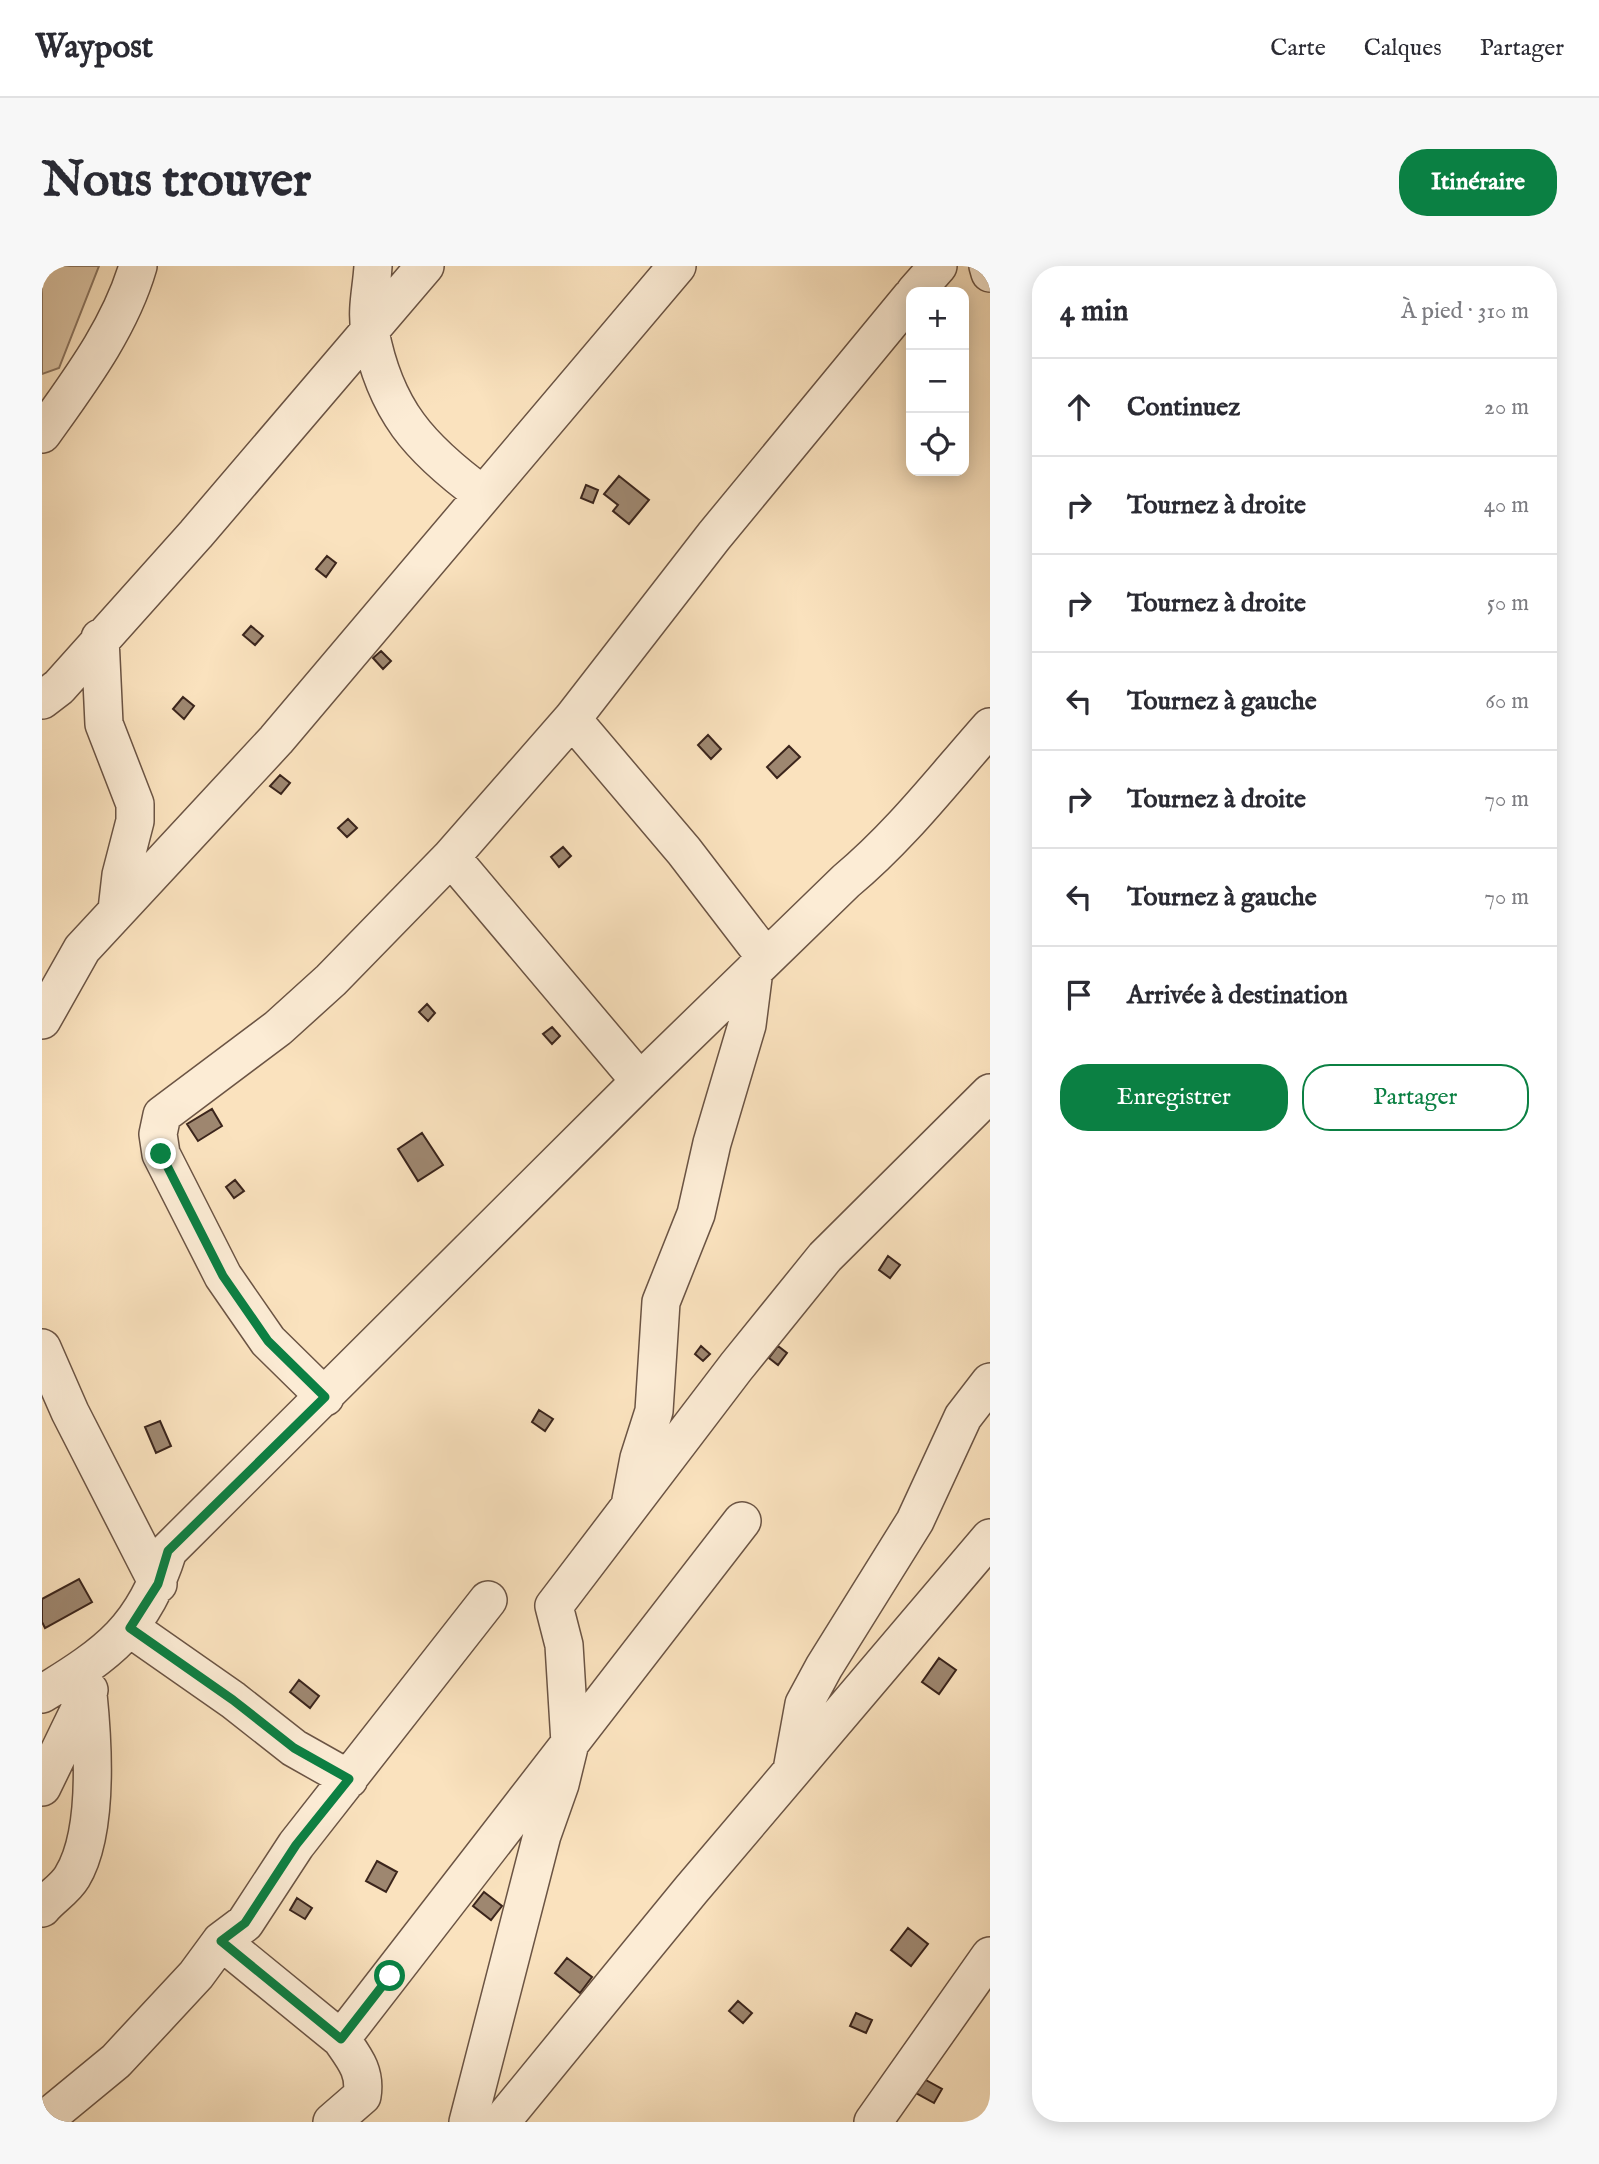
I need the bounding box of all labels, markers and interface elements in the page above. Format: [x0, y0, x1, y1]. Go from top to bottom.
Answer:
text: Waypost [35, 27, 153, 69]
text: Carte [1270, 33, 1326, 64]
text: Calques [1364, 33, 1442, 64]
text: Partager [1480, 33, 1564, 64]
button: Itinéraire [1399, 149, 1557, 216]
text: Nous trouver [42, 151, 311, 213]
map controls [906, 287, 969, 476]
button: + [906, 287, 969, 350]
text: 4 min [1060, 293, 1128, 331]
text: À pied · 310 m [1401, 297, 1529, 326]
button: − [906, 350, 969, 413]
icon: ahead [1060, 388, 1098, 426]
text: Continuez [1127, 391, 1240, 424]
text: 20 m [1484, 393, 1529, 422]
button: locate [906, 413, 969, 476]
icon: right [1060, 486, 1098, 524]
text: Tournez à droite [1127, 489, 1306, 522]
text: 40 m [1484, 491, 1529, 520]
icon: right [1060, 584, 1098, 622]
text: Tournez à droite [1127, 587, 1306, 620]
text: 50 m [1487, 589, 1529, 618]
icon: left [1060, 682, 1098, 720]
text: Tournez à gauche [1127, 685, 1317, 718]
text: 60 m [1485, 687, 1529, 716]
icon: right [1060, 780, 1098, 818]
text: Tournez à droite [1127, 783, 1306, 816]
text: 70 m [1484, 785, 1529, 814]
icon: left [1060, 878, 1098, 916]
text: Tournez à gauche [1127, 881, 1317, 914]
text: 70 m [1484, 883, 1529, 912]
icon: arrive [1060, 976, 1098, 1014]
text: Arrivée à destination [1127, 979, 1348, 1012]
button: Enregistrer [1060, 1064, 1288, 1131]
button: Partager [1302, 1064, 1529, 1131]
route end [145, 1138, 176, 1169]
route start [374, 1960, 405, 1991]

